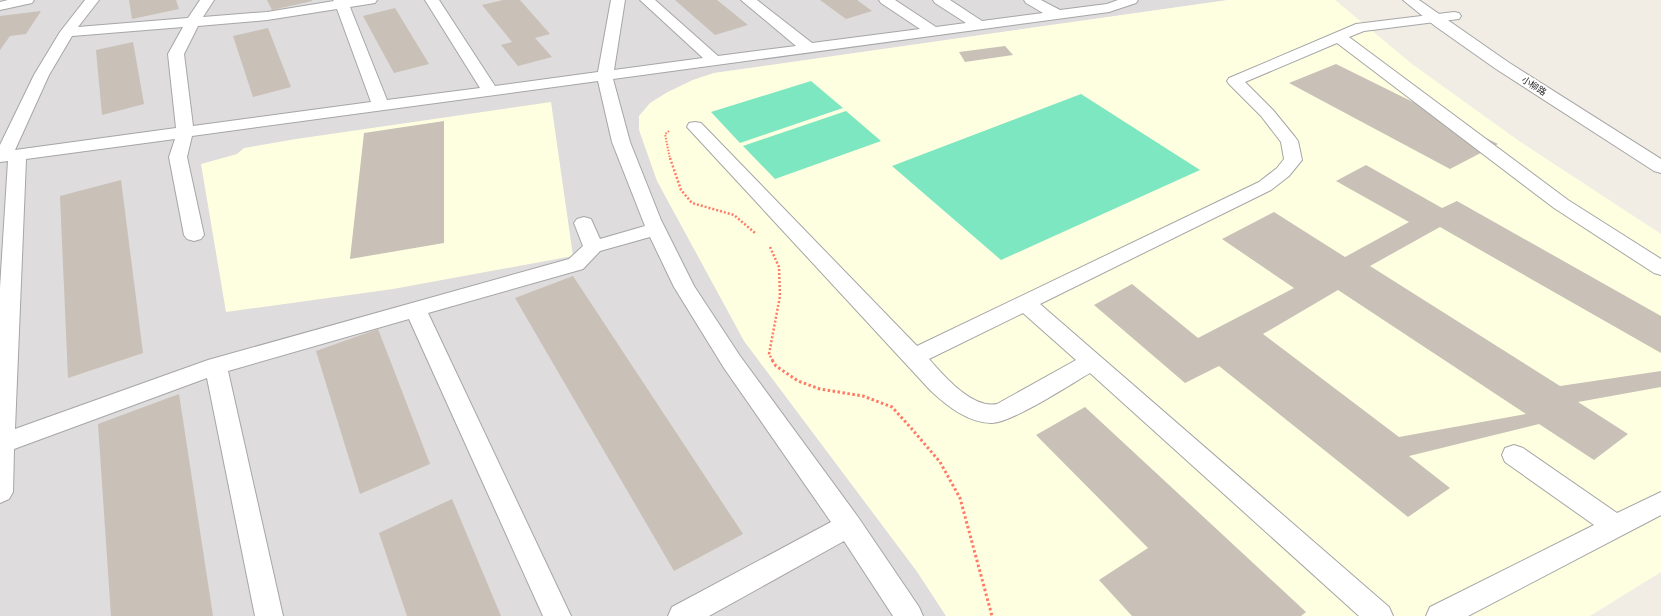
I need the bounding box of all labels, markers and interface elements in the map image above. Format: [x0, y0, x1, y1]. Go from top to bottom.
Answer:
street label: 小柳路 [1519, 74, 1549, 98]

